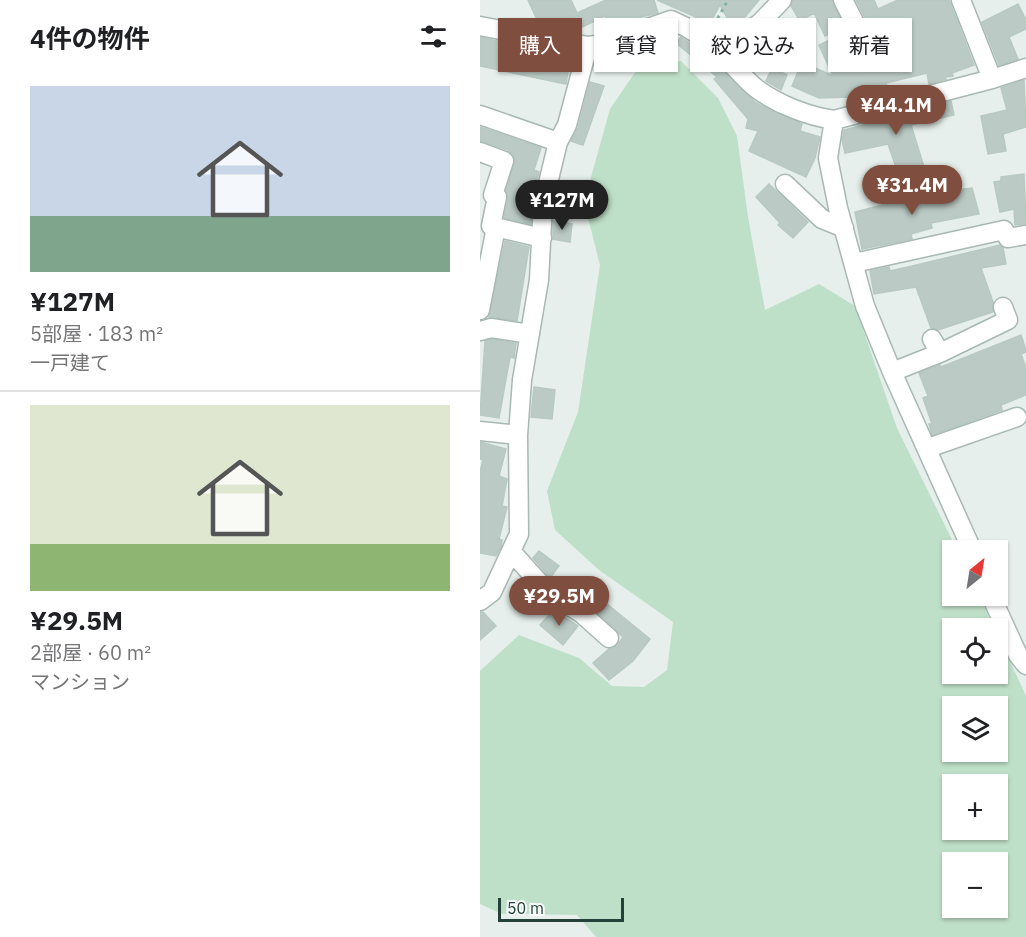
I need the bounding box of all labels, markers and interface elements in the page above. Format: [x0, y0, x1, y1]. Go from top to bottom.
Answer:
chip: 購入 [498, 18, 582, 72]
chip: 賃貸 [594, 18, 678, 72]
chip: 絞り込み [690, 18, 816, 72]
chip: 新着 [828, 18, 912, 72]
icon: filters [417, 20, 450, 53]
text: 4件の物件 [30, 21, 150, 55]
pin: ¥44.1M [847, 85, 945, 136]
text: ¥44.1M [860, 91, 932, 118]
icon: home [186, 125, 294, 233]
pin: ¥31.4M [863, 165, 961, 216]
text: ¥31.4M [876, 171, 948, 198]
pin: ¥127M [520, 180, 604, 231]
text: ¥127M [529, 186, 595, 213]
text: ¥127M [30, 284, 115, 318]
text: 5部屋 · 183 m² [30, 320, 163, 347]
text: 一戸建て [30, 349, 110, 376]
icon: home [186, 444, 294, 552]
north arrow [942, 540, 1008, 606]
map controls [942, 540, 1008, 918]
pin: ¥29.5M [510, 576, 608, 627]
text: ¥29.5M [523, 582, 595, 609]
text: ¥29.5M [30, 603, 123, 637]
button: locate [942, 618, 1008, 684]
text: 2部屋 · 60 m² [30, 639, 151, 666]
text: マンション [30, 668, 130, 695]
button: layers [942, 696, 1008, 762]
button: + [942, 774, 1008, 840]
button: − [942, 852, 1008, 918]
scale bar [498, 895, 624, 922]
text: 50 m [507, 898, 544, 918]

